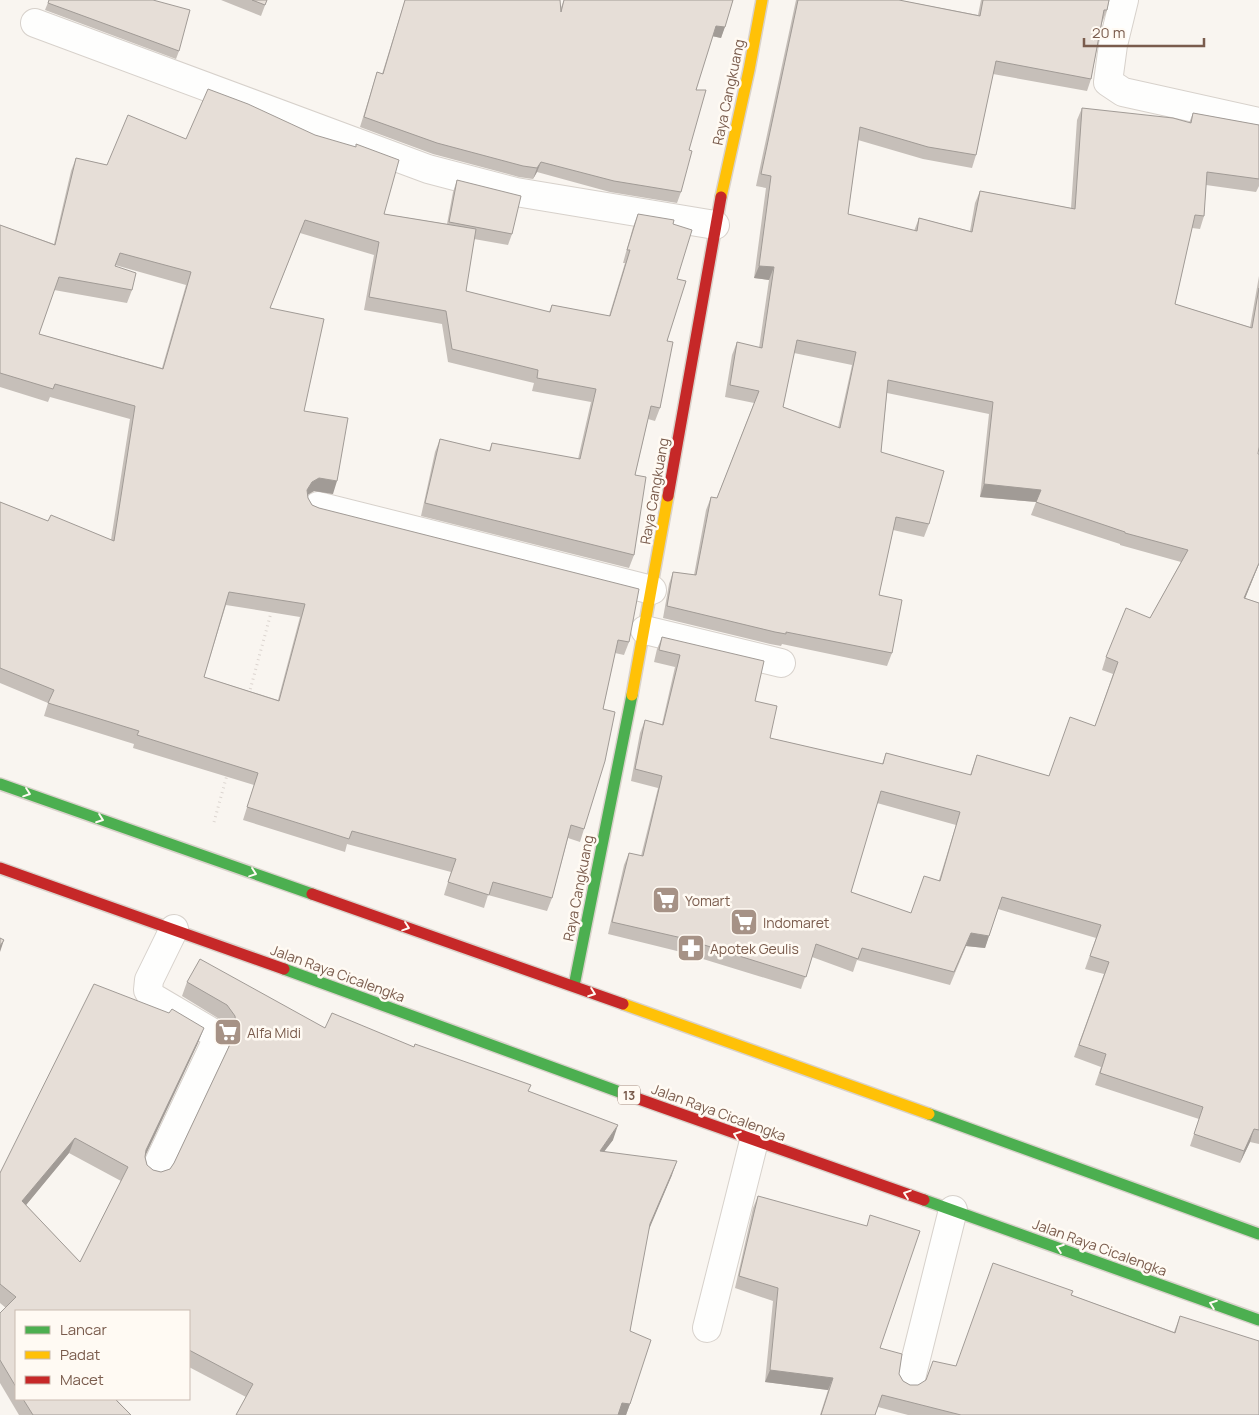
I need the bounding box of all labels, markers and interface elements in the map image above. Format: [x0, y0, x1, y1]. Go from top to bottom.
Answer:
scale bar [1084, 15, 1204, 47]
text: 20 m [1092, 22, 1125, 43]
street label: Raya Cangkuang [707, 37, 749, 147]
street label: Raya Cangkuang [635, 436, 673, 546]
one-way arrow [22, 788, 31, 798]
one-way arrow [95, 813, 103, 823]
street label: Raya Cangkuang [558, 833, 598, 943]
one-way arrow [248, 867, 257, 877]
supermarket icon: Yomart [651, 885, 681, 915]
place label: Yomart [685, 891, 731, 910]
supermarket icon: Indomaret [729, 907, 759, 937]
place label: Indomaret [763, 913, 830, 932]
one-way arrow [401, 921, 410, 931]
pharmacy icon: Apotek Geulis [676, 933, 706, 963]
place label: Apotek Geulis [710, 939, 799, 958]
street label: Jalan Raya Cicalengka [268, 940, 408, 1006]
one-way arrow [588, 987, 596, 997]
supermarket icon: Alfa Midi [213, 1017, 243, 1047]
place label: Alfa Midi [247, 1023, 301, 1042]
street label: Jalan Raya Cicalengka [649, 1079, 789, 1145]
road number: 13 [618, 1086, 640, 1104]
one-way arrow [733, 1131, 742, 1141]
one-way arrow [903, 1190, 912, 1200]
street label: Jalan Raya Cicalengka [1030, 1214, 1170, 1280]
one-way arrow [1056, 1244, 1065, 1254]
one-way arrow [1209, 1300, 1218, 1310]
legend [15, 1310, 190, 1400]
text: Lancar [60, 1319, 107, 1340]
text: Padat [60, 1344, 100, 1365]
text: Macet [60, 1369, 104, 1390]

